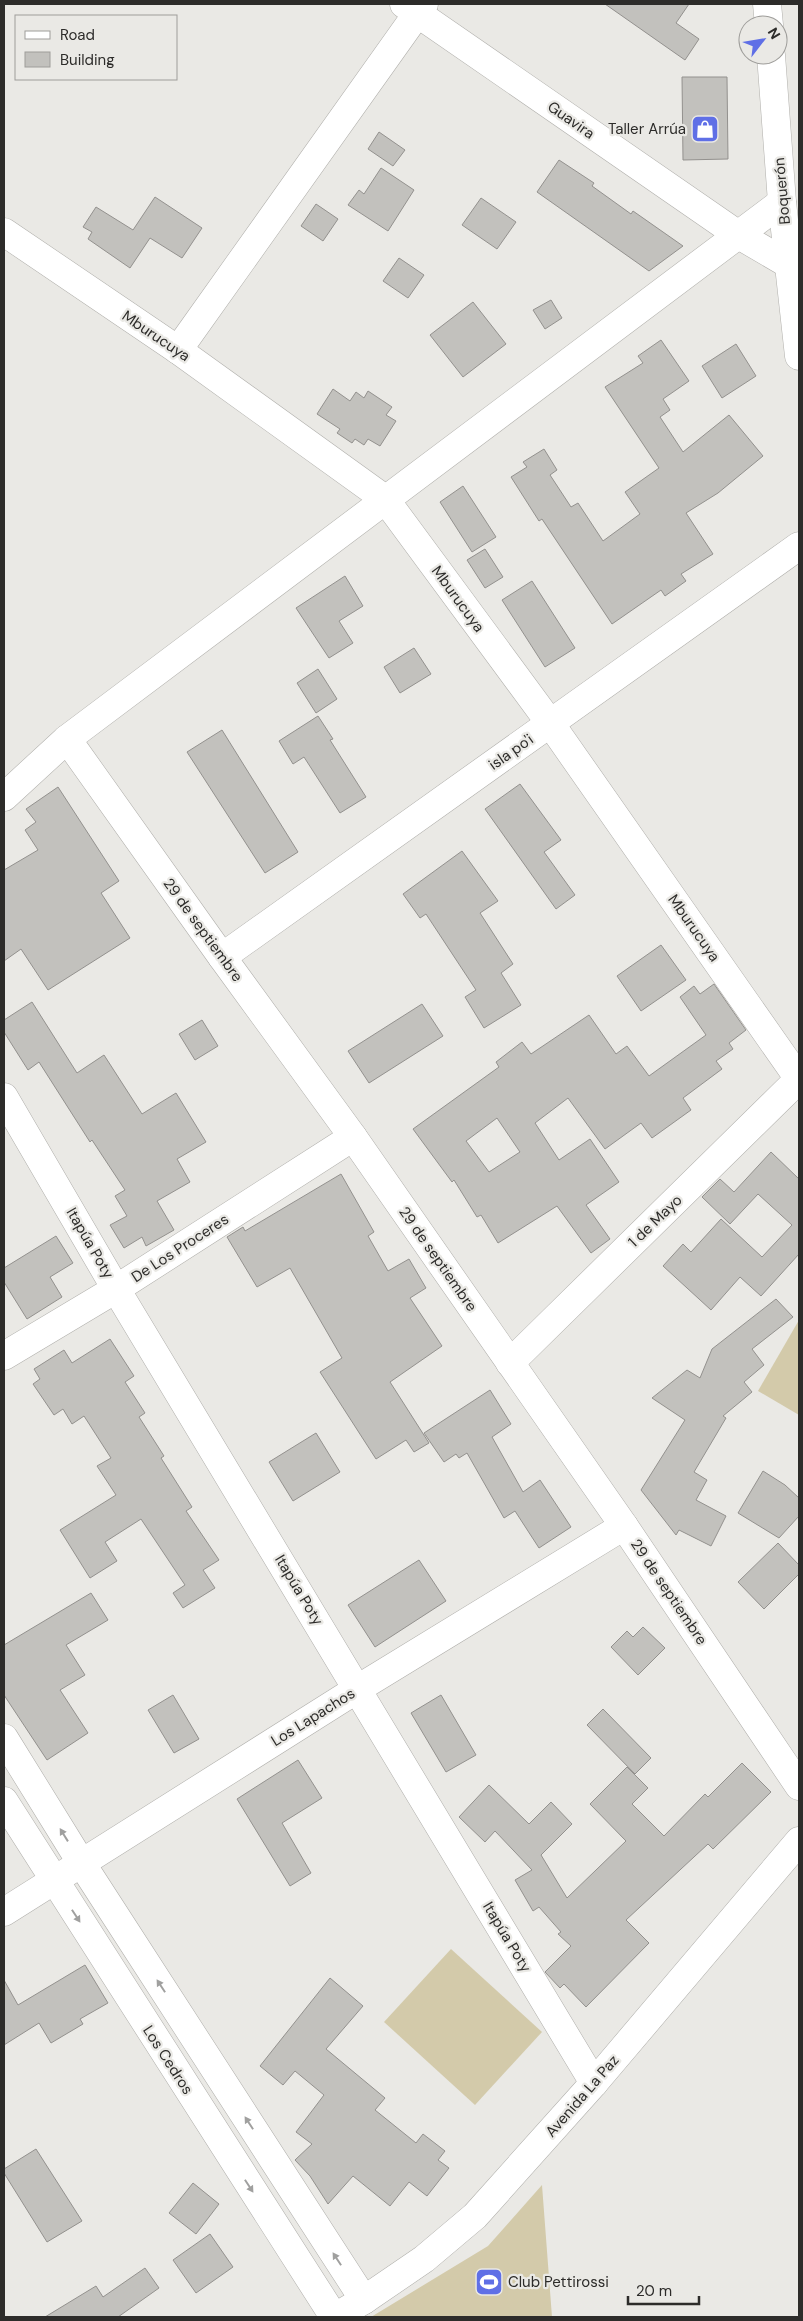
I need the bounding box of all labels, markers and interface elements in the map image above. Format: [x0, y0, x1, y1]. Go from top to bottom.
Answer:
legend [15, 15, 178, 80]
north arrow [738, 15, 788, 65]
text: N [764, 24, 784, 42]
text: Road [60, 25, 95, 45]
text: Building [60, 50, 115, 70]
street label: Guavira [544, 97, 598, 143]
shop icon: Taller Arrúa [690, 114, 720, 144]
place label: Taller Arrúa [608, 119, 686, 139]
street label: Boquerón [769, 157, 795, 225]
street label: Mburucuya [118, 306, 194, 366]
street label: Mburucuya [427, 562, 489, 636]
street label: isla po'i [485, 729, 537, 775]
street label: 29 de septiembre [159, 874, 247, 986]
street label: Mburucuya [663, 890, 725, 966]
street label: 1 de Mayo [624, 1190, 686, 1252]
street label: 29 de septiembre [394, 1203, 482, 1315]
street label: Itapúa Poty [62, 1204, 119, 1283]
street label: De Los Proceres [128, 1209, 232, 1287]
street label: 29 de septiembre [626, 1535, 712, 1649]
street label: Itapúa Poty [270, 1551, 328, 1629]
street label: Los Lapachos [267, 1683, 359, 1751]
one-way arrow [59, 1828, 68, 1841]
street label: Itapúa Poty [478, 1898, 536, 1976]
one-way arrow [72, 1910, 81, 1923]
one-way arrow [156, 1980, 166, 1993]
street label: Los Cedros [138, 2022, 198, 2098]
street label: Avenida La Paz [541, 2051, 623, 2141]
one-way arrow [244, 2116, 254, 2130]
one-way arrow [245, 2179, 254, 2192]
one-way arrow [332, 2253, 342, 2266]
sports icon: Club Pettirossi [474, 2267, 504, 2297]
place label: Club Pettirossi [508, 2272, 609, 2292]
scale bar [628, 2274, 699, 2306]
text: 20 m [636, 2281, 672, 2301]

